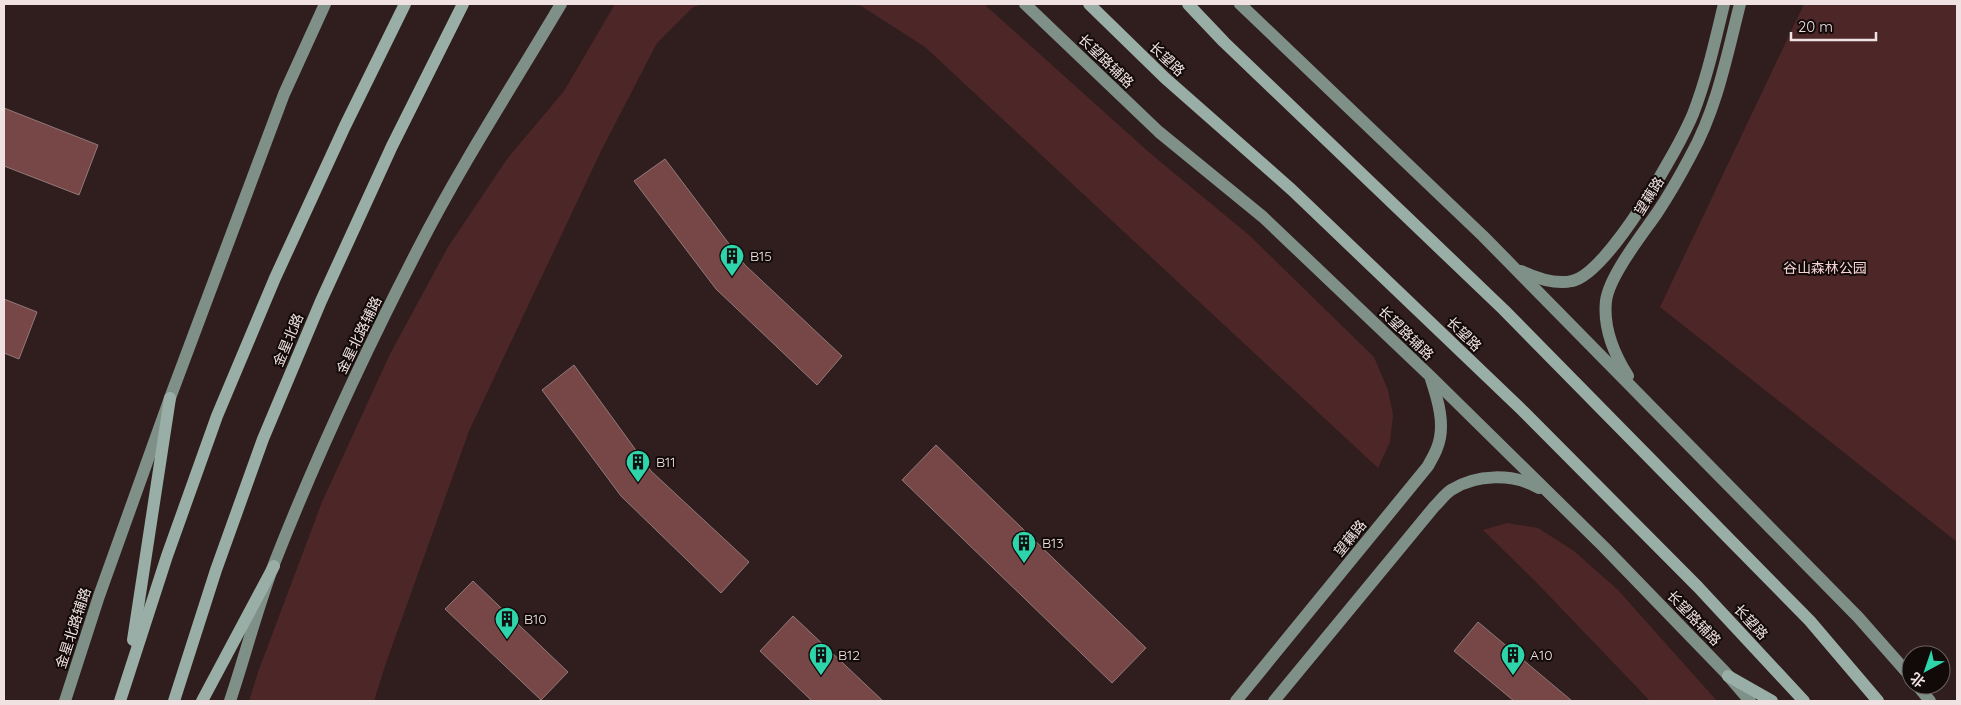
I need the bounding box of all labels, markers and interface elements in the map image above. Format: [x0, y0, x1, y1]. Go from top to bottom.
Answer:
scale bar [1791, 10, 1876, 42]
text: 20 m [1798, 17, 1833, 36]
street label: 长望路辅路 [1075, 30, 1137, 92]
street label: 长望路 [1146, 38, 1188, 80]
street label: 望藕路 [1630, 173, 1668, 219]
building icon: B15 [719, 243, 745, 277]
place label: B15 [750, 247, 772, 265]
park label: 谷山森林公园 [1783, 259, 1867, 277]
street label: 金星北路辅路 [332, 293, 386, 377]
street label: 长望路辅路 [1375, 302, 1437, 364]
street label: 金星北路 [269, 311, 307, 369]
street label: 长望路 [1443, 313, 1485, 355]
building icon: B11 [625, 449, 651, 483]
place label: B11 [656, 453, 675, 471]
street label: 望藕路 [1330, 516, 1370, 560]
building icon: B13 [1011, 530, 1037, 564]
place label: B13 [1042, 534, 1064, 552]
street label: 金星北路辅路 [51, 585, 95, 671]
street label: 长望路辅路 [1663, 587, 1725, 649]
street label: 长望路 [1730, 601, 1772, 643]
building icon: B10 [494, 606, 520, 640]
place label: B10 [524, 610, 547, 628]
building icon: B12 [808, 642, 834, 676]
building icon: A10 [1500, 642, 1526, 676]
north arrow [1901, 645, 1951, 695]
place label: B12 [838, 646, 860, 664]
place label: A10 [1530, 646, 1553, 664]
text: 北 [1906, 669, 1929, 691]

